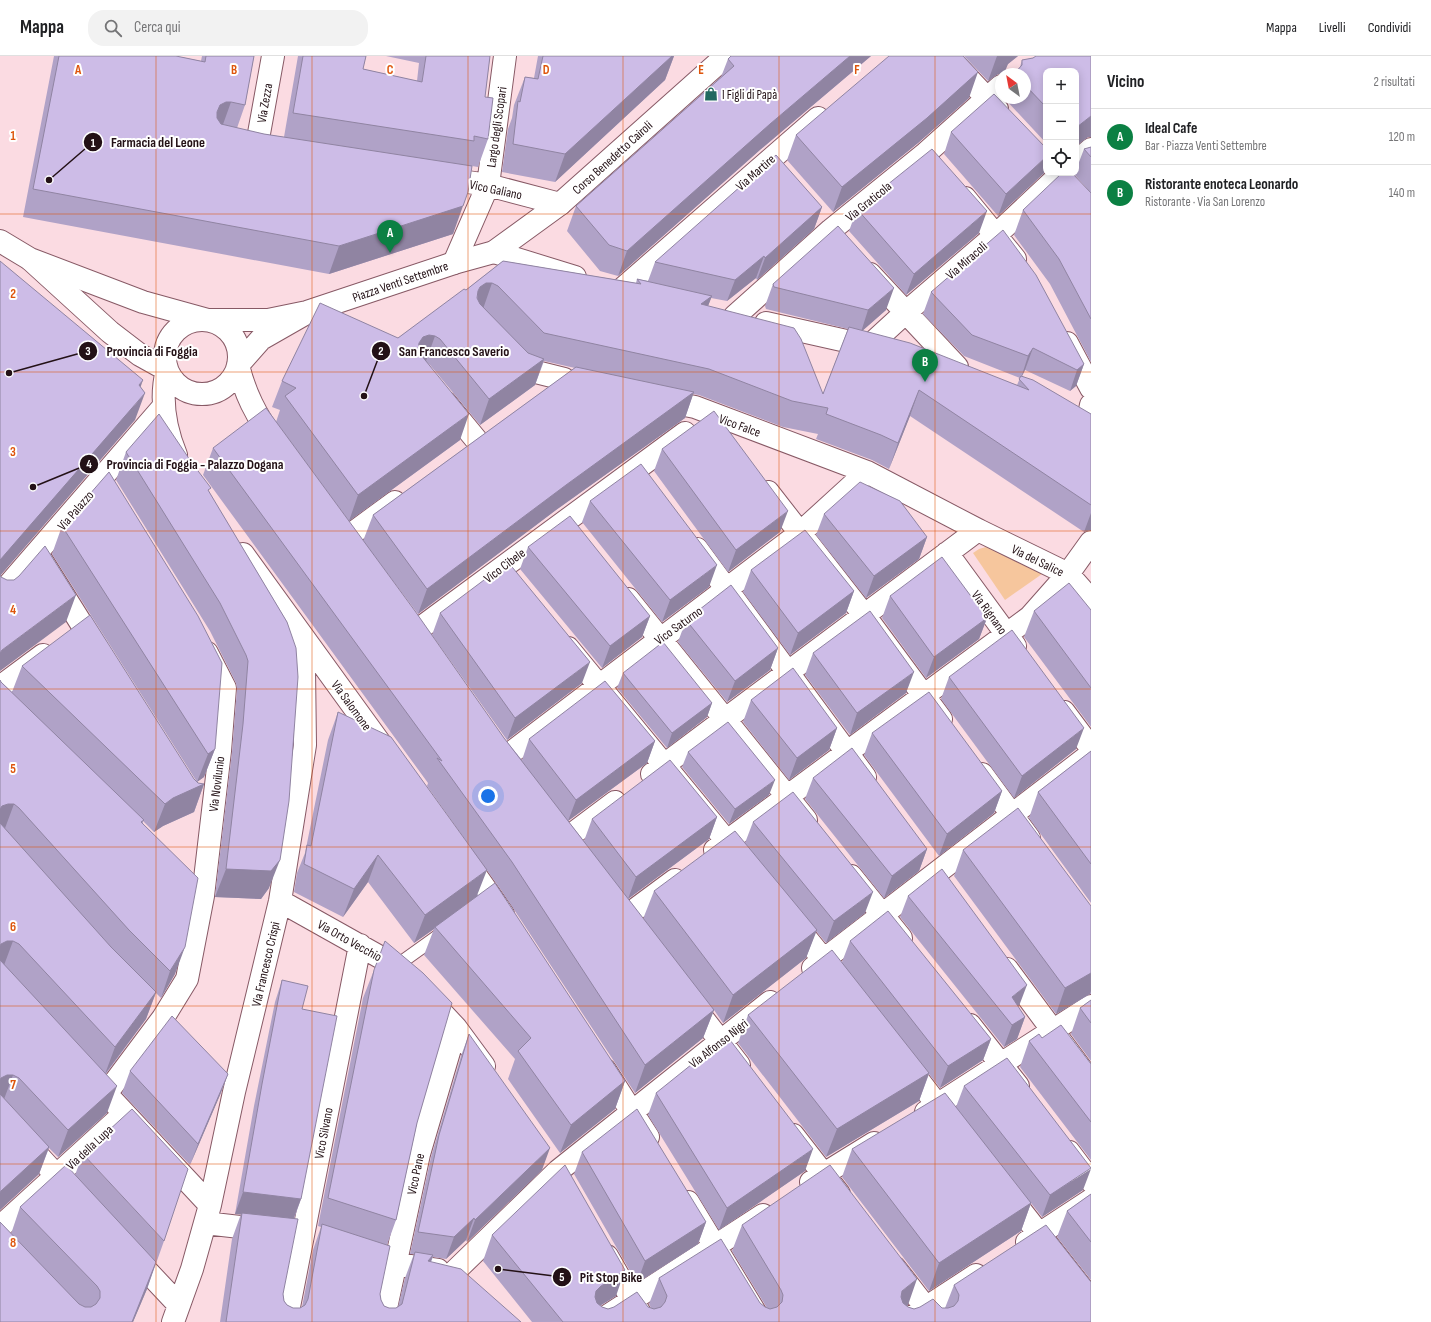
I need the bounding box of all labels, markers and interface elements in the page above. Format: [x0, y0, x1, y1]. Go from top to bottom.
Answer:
search box [88, 10, 368, 46]
text: Mappa [20, 16, 64, 39]
icon: search [102, 17, 124, 39]
text: Cerca qui [134, 18, 181, 37]
text: Mappa [1266, 19, 1297, 36]
text: Livelli [1319, 19, 1346, 36]
text: Condividi [1368, 19, 1411, 36]
text: A [74, 62, 82, 78]
text: B [231, 62, 237, 78]
text: C [387, 62, 394, 78]
text: D [543, 62, 550, 78]
text: E [698, 62, 704, 78]
text: F [854, 62, 860, 78]
north arrow [995, 68, 1031, 104]
map controls [1043, 68, 1079, 176]
button: + [1043, 68, 1079, 104]
text: Vicino [1107, 72, 1144, 92]
text: 2 risultati [1374, 74, 1415, 90]
street label: Via Zezza [254, 82, 276, 124]
street label: Largo degli Scopari [483, 86, 511, 169]
shop icon: I Figli di Papà [703, 86, 719, 102]
place label: I Figli di Papà [722, 87, 777, 103]
button: − [1043, 104, 1079, 140]
street label: Corso Benedetto Cairoli [569, 118, 656, 198]
text: Ideal Cafe [1145, 119, 1197, 138]
text: 1 [10, 128, 16, 144]
callout: Farmacia del Leone [83, 129, 213, 155]
text: A [1117, 129, 1123, 145]
text: 120 m [1389, 129, 1415, 145]
text: Farmacia del Leone [111, 134, 205, 151]
text: 1 [91, 136, 96, 151]
text: Bar · Piazza Venti Settembre [1145, 138, 1267, 154]
button: locate [1043, 140, 1079, 176]
street label: Via Martire [733, 151, 779, 194]
text: Ristorante enoteca Leonardo [1145, 175, 1298, 194]
street label: Vico Galiano [468, 177, 524, 203]
street label: Via Graticola [842, 178, 895, 225]
text: B [1117, 185, 1123, 201]
text: 140 m [1389, 185, 1415, 201]
text: Ristorante · Via San Lorenzo [1145, 194, 1265, 210]
pin: A [377, 220, 403, 253]
street label: Via Miracoli [943, 238, 991, 283]
street label: Piazza Venti Settembre [350, 258, 450, 306]
text: 2 [10, 286, 16, 302]
callout: Provincia di Foggia [78, 338, 205, 364]
callout: San Francesco Saverio [371, 338, 517, 364]
text: Provincia di Foggia [106, 343, 198, 360]
text: San Francesco Saverio [399, 343, 509, 360]
text: 3 [85, 344, 91, 359]
text: 2 [378, 344, 384, 359]
pin: B [912, 349, 938, 382]
street label: Vico Falce [717, 411, 763, 441]
text: 3 [10, 444, 16, 460]
callout: Provincia di Foggia - Palazzo Dogana [79, 451, 292, 477]
text: Provincia di Foggia - Palazzo Dogana [106, 456, 284, 473]
text: 4 [86, 457, 92, 472]
street label: Via Palazzo [54, 487, 97, 534]
street label: Via del Salice [1009, 541, 1066, 580]
street label: Vico Cibele [481, 545, 529, 587]
street label: Via Rignano [968, 587, 1011, 638]
text: 4 [10, 602, 16, 618]
street label: Vico Saturno [651, 603, 706, 649]
street label: Via Salomone [328, 677, 375, 734]
street label: Via Novilunio [206, 755, 228, 813]
text: 5 [10, 761, 16, 777]
your location [478, 786, 498, 806]
street label: Via Orto Vecchio [314, 917, 385, 965]
text: 6 [10, 919, 16, 935]
street label: Via Francesco Crispi [248, 920, 284, 1008]
street label: Via Alfonso Nigri [686, 1016, 751, 1072]
text: 7 [10, 1077, 16, 1093]
street label: Vico Silvano [311, 1106, 337, 1160]
street label: Via della Lupa [63, 1122, 117, 1174]
street label: Vico Pane [404, 1152, 428, 1196]
text: 8 [10, 1235, 16, 1251]
callout: Pit Stop Bike [552, 1264, 650, 1290]
text: Pit Stop Bike [580, 1269, 642, 1286]
text: 5 [559, 1270, 565, 1285]

